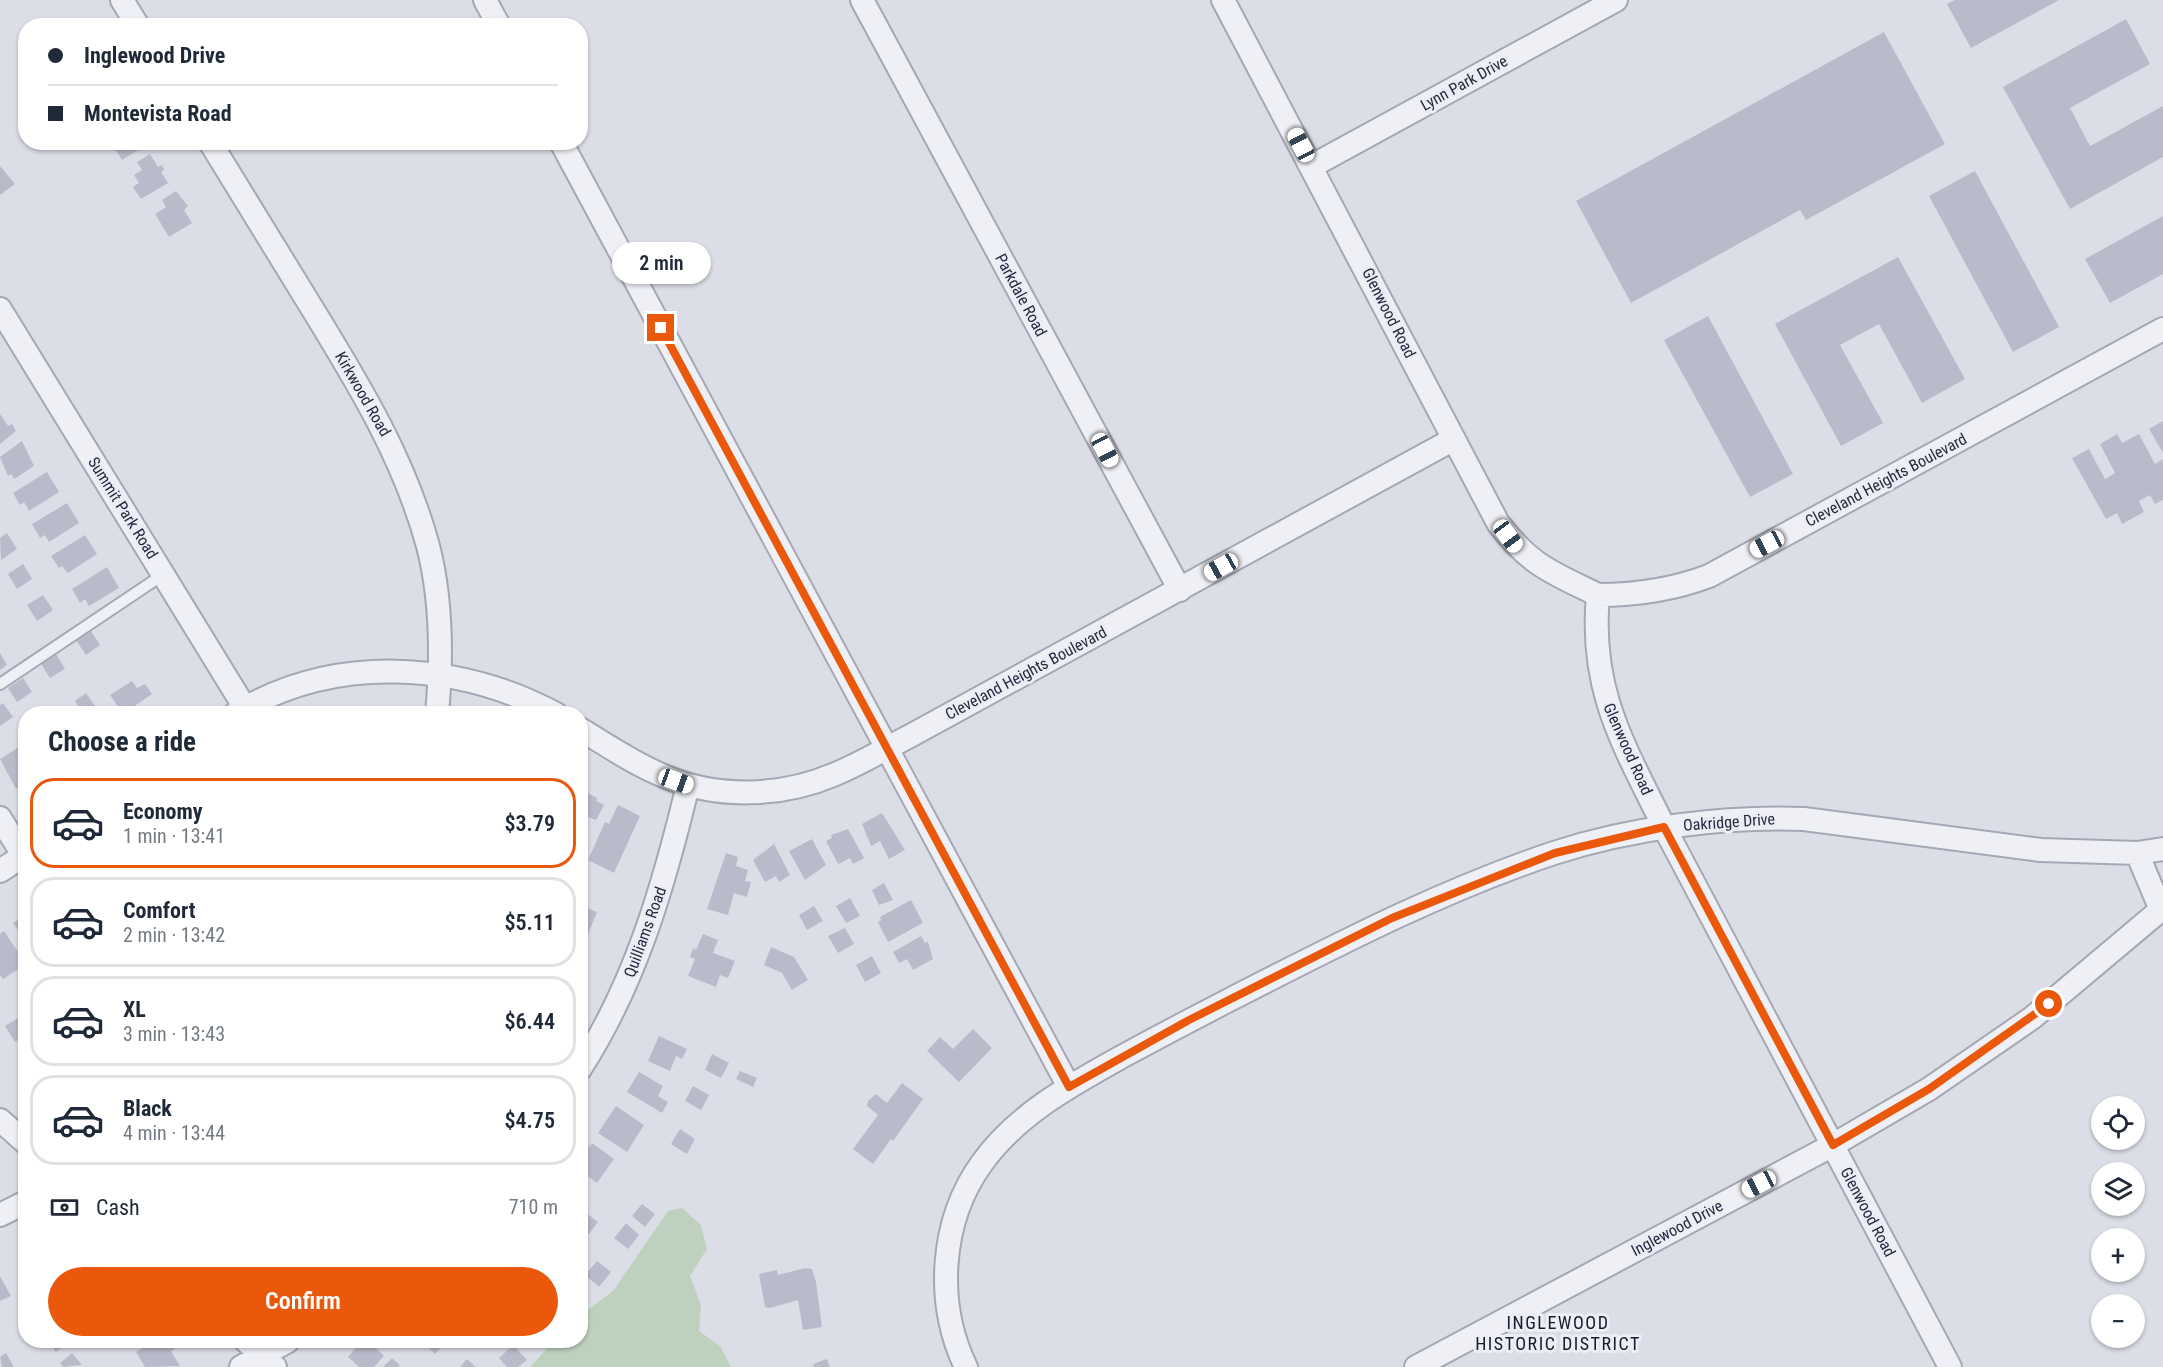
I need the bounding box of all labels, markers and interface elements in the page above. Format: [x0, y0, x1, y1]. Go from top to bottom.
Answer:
text: Inglewood Drive [84, 43, 225, 68]
street label: Lynn Park Drive [1417, 51, 1511, 115]
text: Montevista Road [84, 101, 232, 126]
car [1285, 125, 1317, 165]
callout: 2 min [612, 241, 710, 283]
street label: Parkdale Road [991, 250, 1051, 340]
text: 2 min [639, 251, 684, 275]
street label: Glenwood Road [1358, 265, 1420, 361]
route end [647, 314, 674, 341]
street label: Kirkwood Road [331, 348, 395, 440]
street label: Cleveland Heights Boulevard [1802, 429, 1970, 531]
car [1089, 430, 1121, 470]
street label: Summit Park Road [84, 454, 162, 562]
car [1490, 516, 1526, 556]
car [1747, 528, 1787, 560]
car [1201, 550, 1241, 584]
street label: Cleveland Heights Boulevard [942, 622, 1110, 724]
street label: Glenwood Road [1599, 700, 1657, 798]
text: Choose a ride [48, 726, 196, 758]
car [656, 766, 696, 796]
icon: car [51, 796, 105, 850]
text: Economy [123, 799, 203, 824]
street label: Oakridge Drive [1682, 809, 1776, 835]
text: $3.79 [504, 811, 555, 836]
text: 1 min · 13:41 [123, 824, 225, 848]
street label: Quilliams Road [620, 884, 670, 980]
icon: car [51, 895, 105, 949]
text: Comfort [123, 898, 196, 923]
text: $5.11 [504, 910, 555, 935]
text: 2 min · 13:42 [123, 923, 225, 947]
route start [2035, 990, 2062, 1017]
icon: car [51, 994, 105, 1048]
text: XL [123, 997, 146, 1022]
text: $6.44 [504, 1009, 555, 1034]
text: 3 min · 13:43 [123, 1022, 225, 1046]
icon: car [51, 1093, 105, 1147]
text: Black [123, 1096, 172, 1121]
map controls [2091, 1096, 2145, 1348]
button: locate [2091, 1096, 2145, 1150]
text: $4.75 [504, 1108, 555, 1133]
text: 4 min · 13:44 [123, 1121, 225, 1145]
button: layers [2091, 1162, 2145, 1216]
street label: Glenwood Road [1836, 1164, 1900, 1260]
car [1739, 1168, 1779, 1200]
icon: cash [48, 1191, 81, 1224]
text: Cash [96, 1195, 140, 1220]
text: 710 m [509, 1195, 558, 1219]
street label: Inglewood Drive [1628, 1196, 1726, 1260]
button: + [2091, 1228, 2145, 1282]
button: Confirm [48, 1267, 558, 1336]
button: − [2091, 1294, 2145, 1348]
district label: INGLEWOOD HISTORIC DISTRICT [1475, 1312, 1641, 1354]

